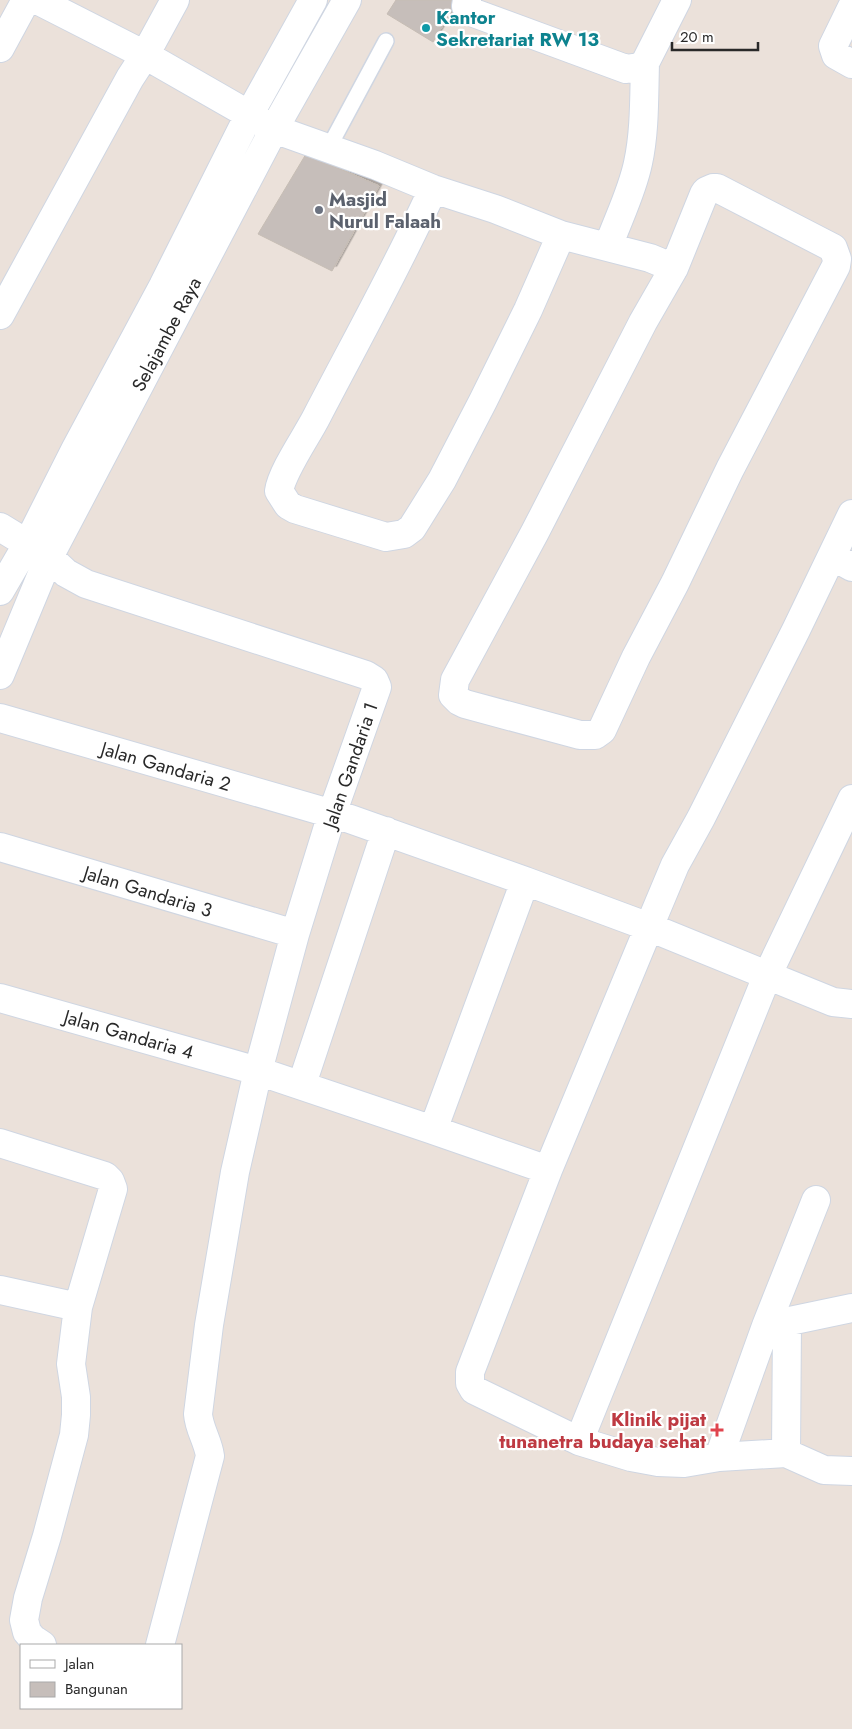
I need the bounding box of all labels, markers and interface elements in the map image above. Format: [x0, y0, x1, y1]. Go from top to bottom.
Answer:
place label: Kantor Sekretariat RW 13 [436, 4, 599, 53]
scale bar [672, 20, 758, 52]
marker: Kantor Sekretariat RW 13 [420, 22, 432, 34]
text: 20 m [680, 26, 714, 48]
place label: Masjid Nurul Falaah [329, 186, 441, 235]
marker: Masjid Nurul Falaah [313, 204, 325, 216]
street label: Selajambe Raya [125, 272, 208, 396]
street label: Jalan Gandaria 1 [315, 699, 385, 835]
street label: Jalan Gandaria 2 [95, 734, 234, 798]
street label: Jalan Gandaria 3 [77, 858, 216, 924]
street label: Jalan Gandaria 4 [58, 1002, 197, 1066]
place label: Klinik pijat tunanetra budaya sehat [499, 1406, 706, 1455]
marker: Klinik pijat tunanetra budaya sehat [710, 1423, 724, 1437]
legend [20, 1644, 182, 1709]
text: Jalan [63, 1653, 94, 1675]
text: Bangunan [65, 1678, 128, 1700]

